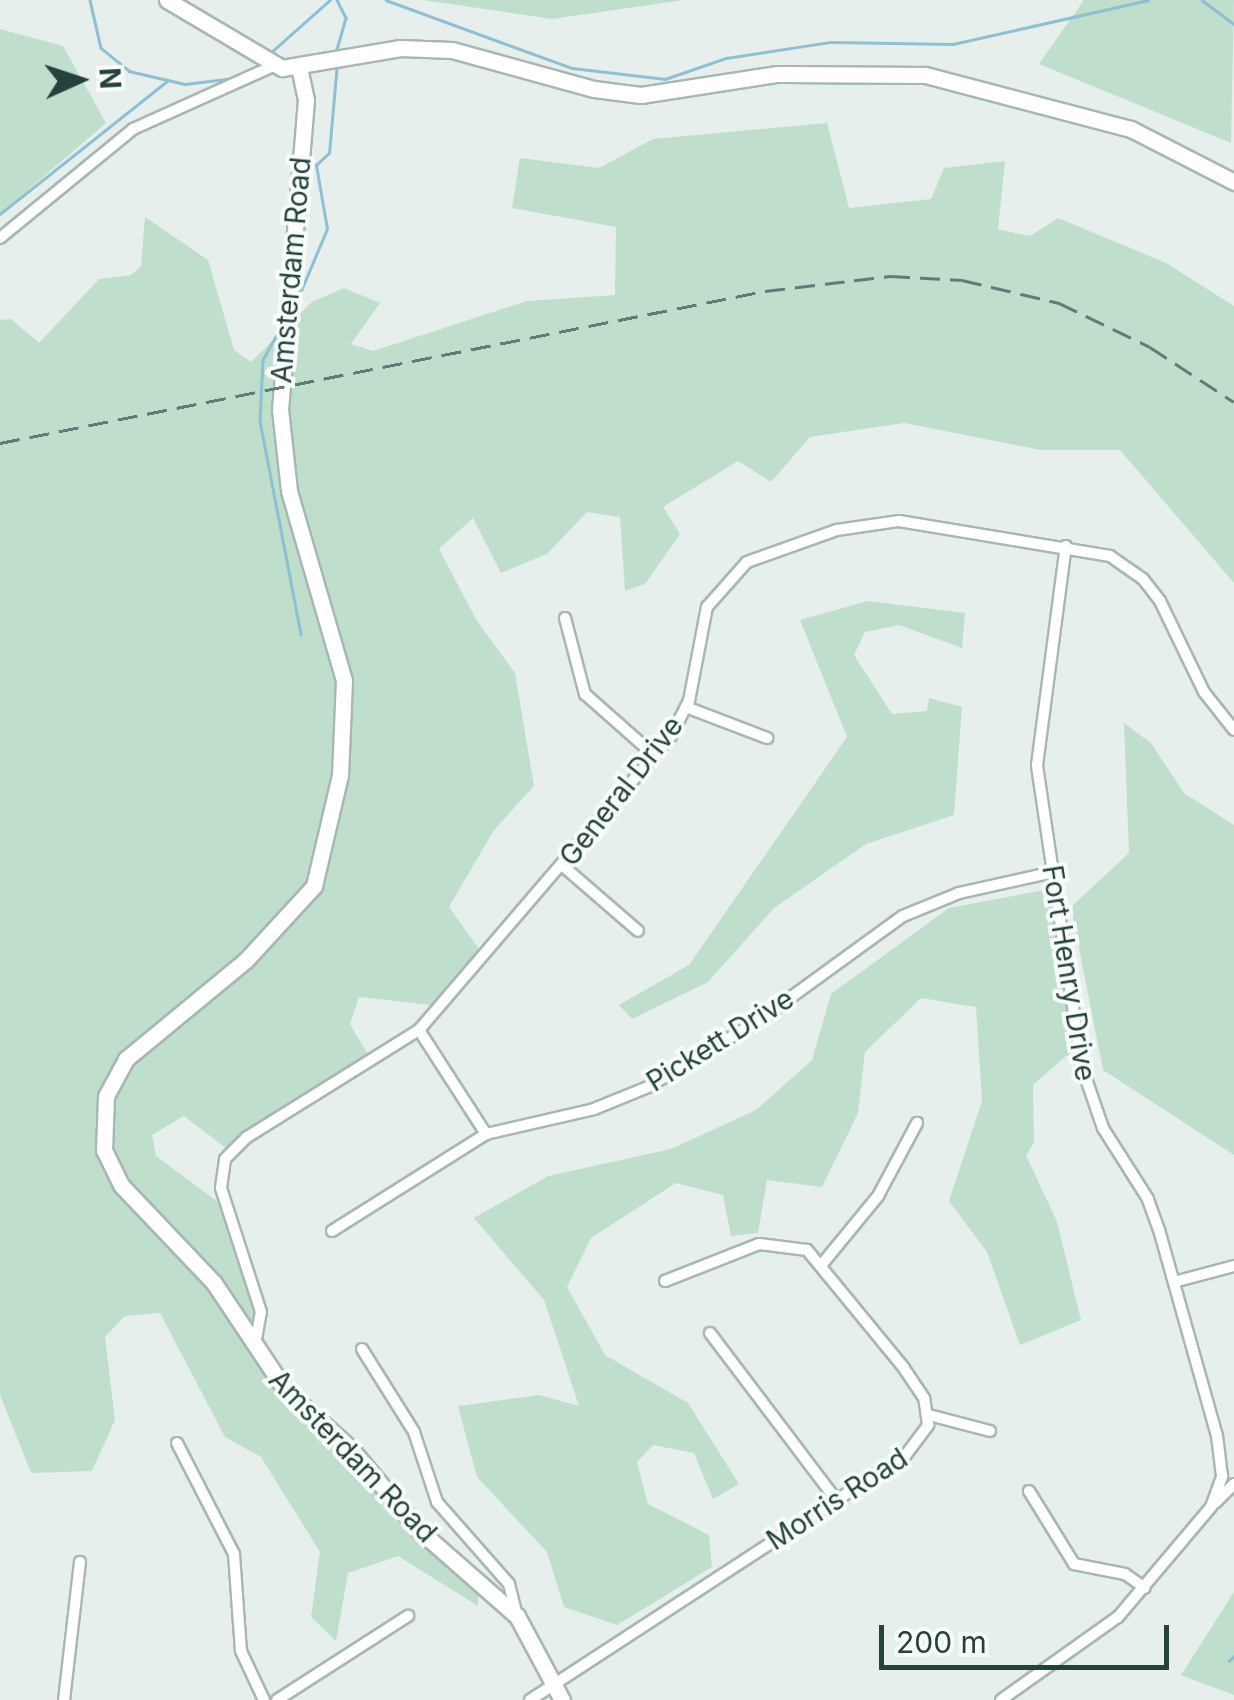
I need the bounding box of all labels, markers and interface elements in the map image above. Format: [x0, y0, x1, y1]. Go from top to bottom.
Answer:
north arrow [30, 30, 130, 130]
text: N [92, 67, 127, 90]
street label: Amsterdam Road [264, 156, 318, 384]
street label: General Drive [552, 710, 690, 872]
street label: Fort Henry Drive [1035, 863, 1103, 1083]
street label: Pickett Drive [640, 982, 800, 1098]
street label: Amsterdam Road [262, 1363, 444, 1549]
street label: Morris Road [760, 1441, 914, 1557]
scale bar [884, 1605, 1174, 1667]
text: 200 m [896, 1624, 987, 1660]

